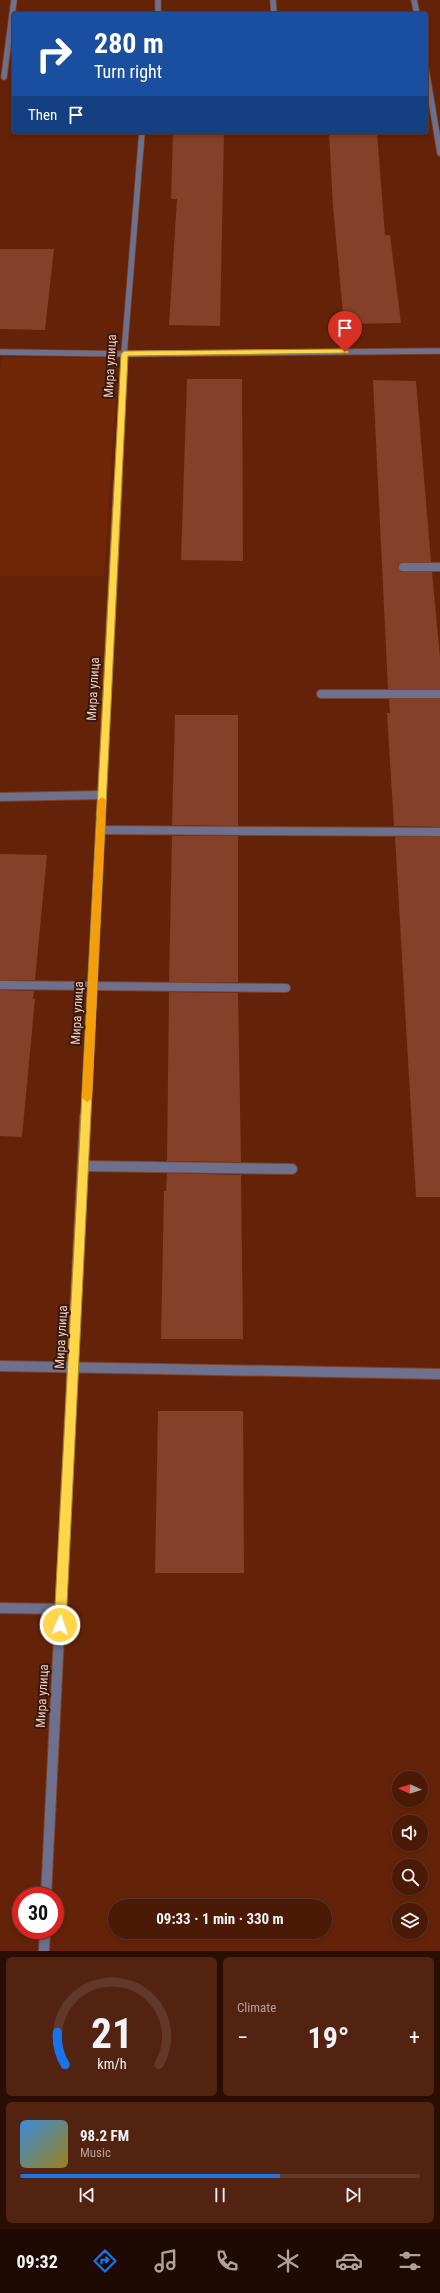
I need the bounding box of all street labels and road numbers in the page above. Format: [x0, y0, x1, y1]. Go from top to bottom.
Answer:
street label: Мира улица [101, 334, 119, 398]
street label: Мира улица [84, 657, 102, 721]
street label: Мира улица [68, 981, 86, 1045]
street label: Мира улица [52, 1305, 70, 1369]
street label: Мира улица [33, 1664, 51, 1728]

